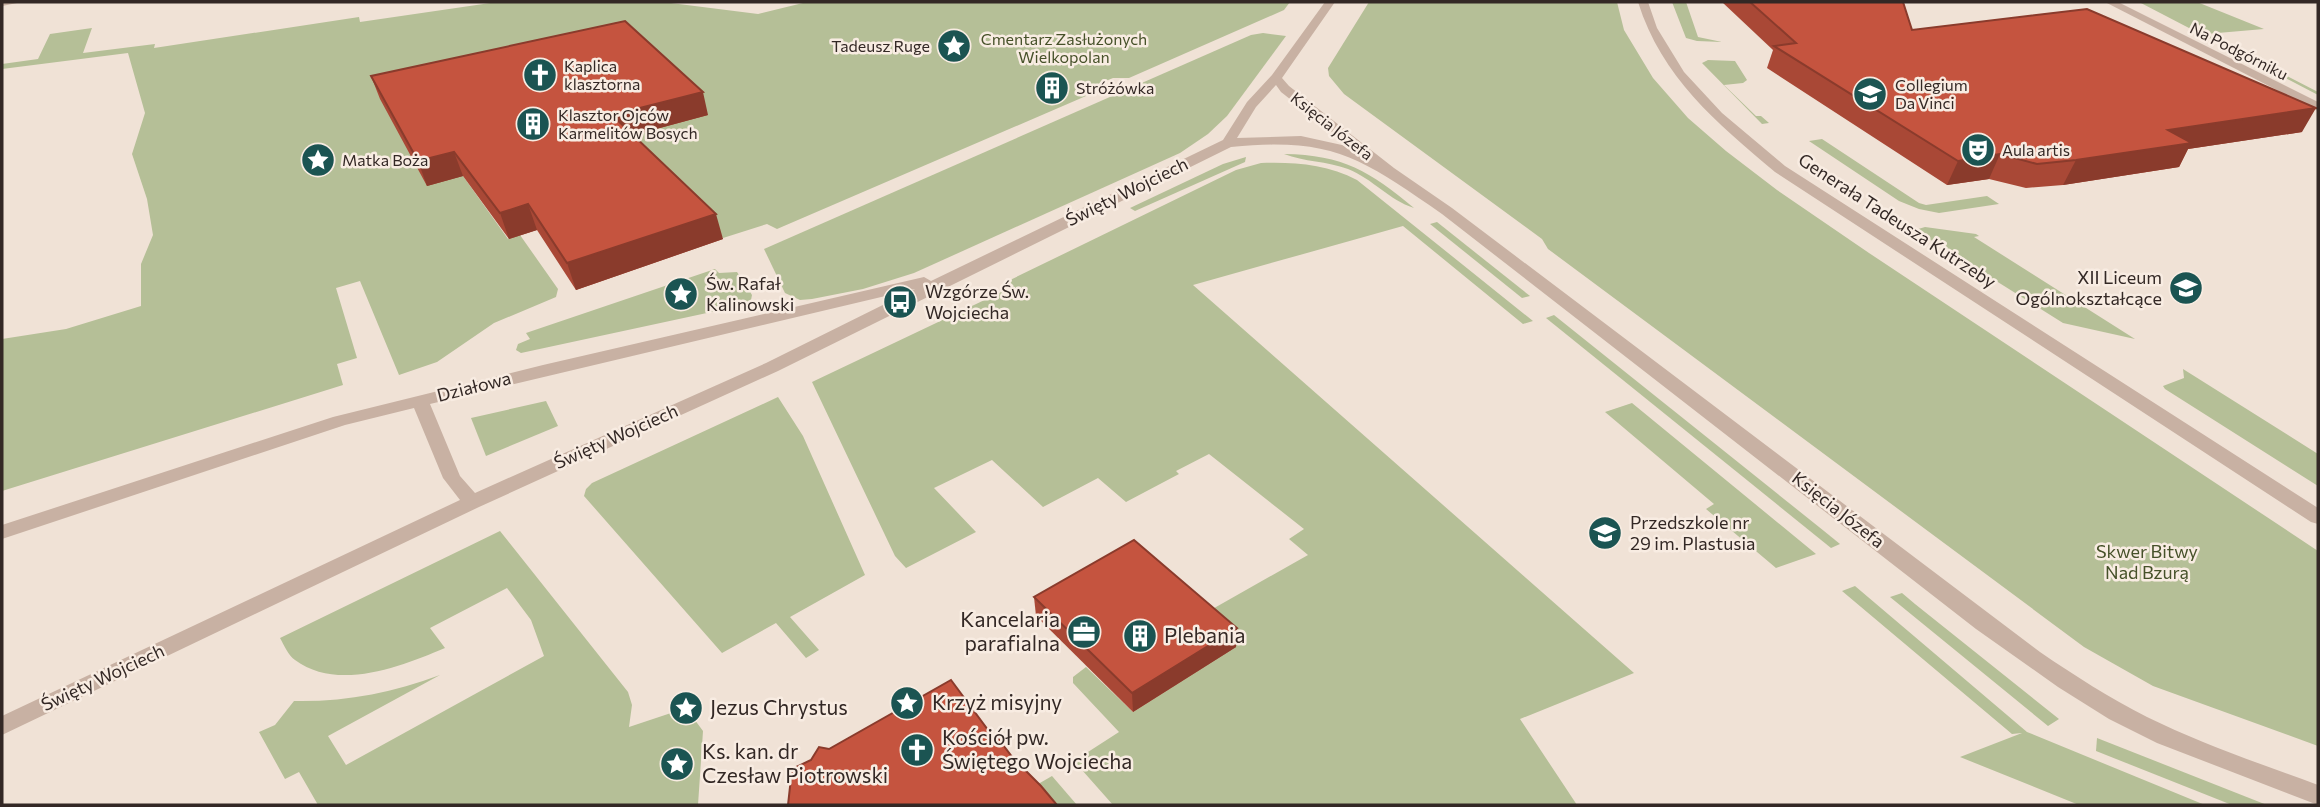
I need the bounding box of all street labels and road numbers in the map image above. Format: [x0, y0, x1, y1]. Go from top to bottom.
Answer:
street label: Na Podgórniku [2187, 18, 2291, 83]
street label: Księcia Józefa [1287, 88, 1377, 164]
street label: Generała Tadeusza Kutrzeby [1795, 148, 2000, 292]
street label: Święty Wojciech [1062, 152, 1191, 230]
street label: Działowa [434, 366, 513, 406]
street label: Święty Wojciech [550, 399, 681, 473]
street label: Księcia Józefa [1788, 466, 1889, 552]
street label: Święty Wojciech [37, 639, 168, 715]

